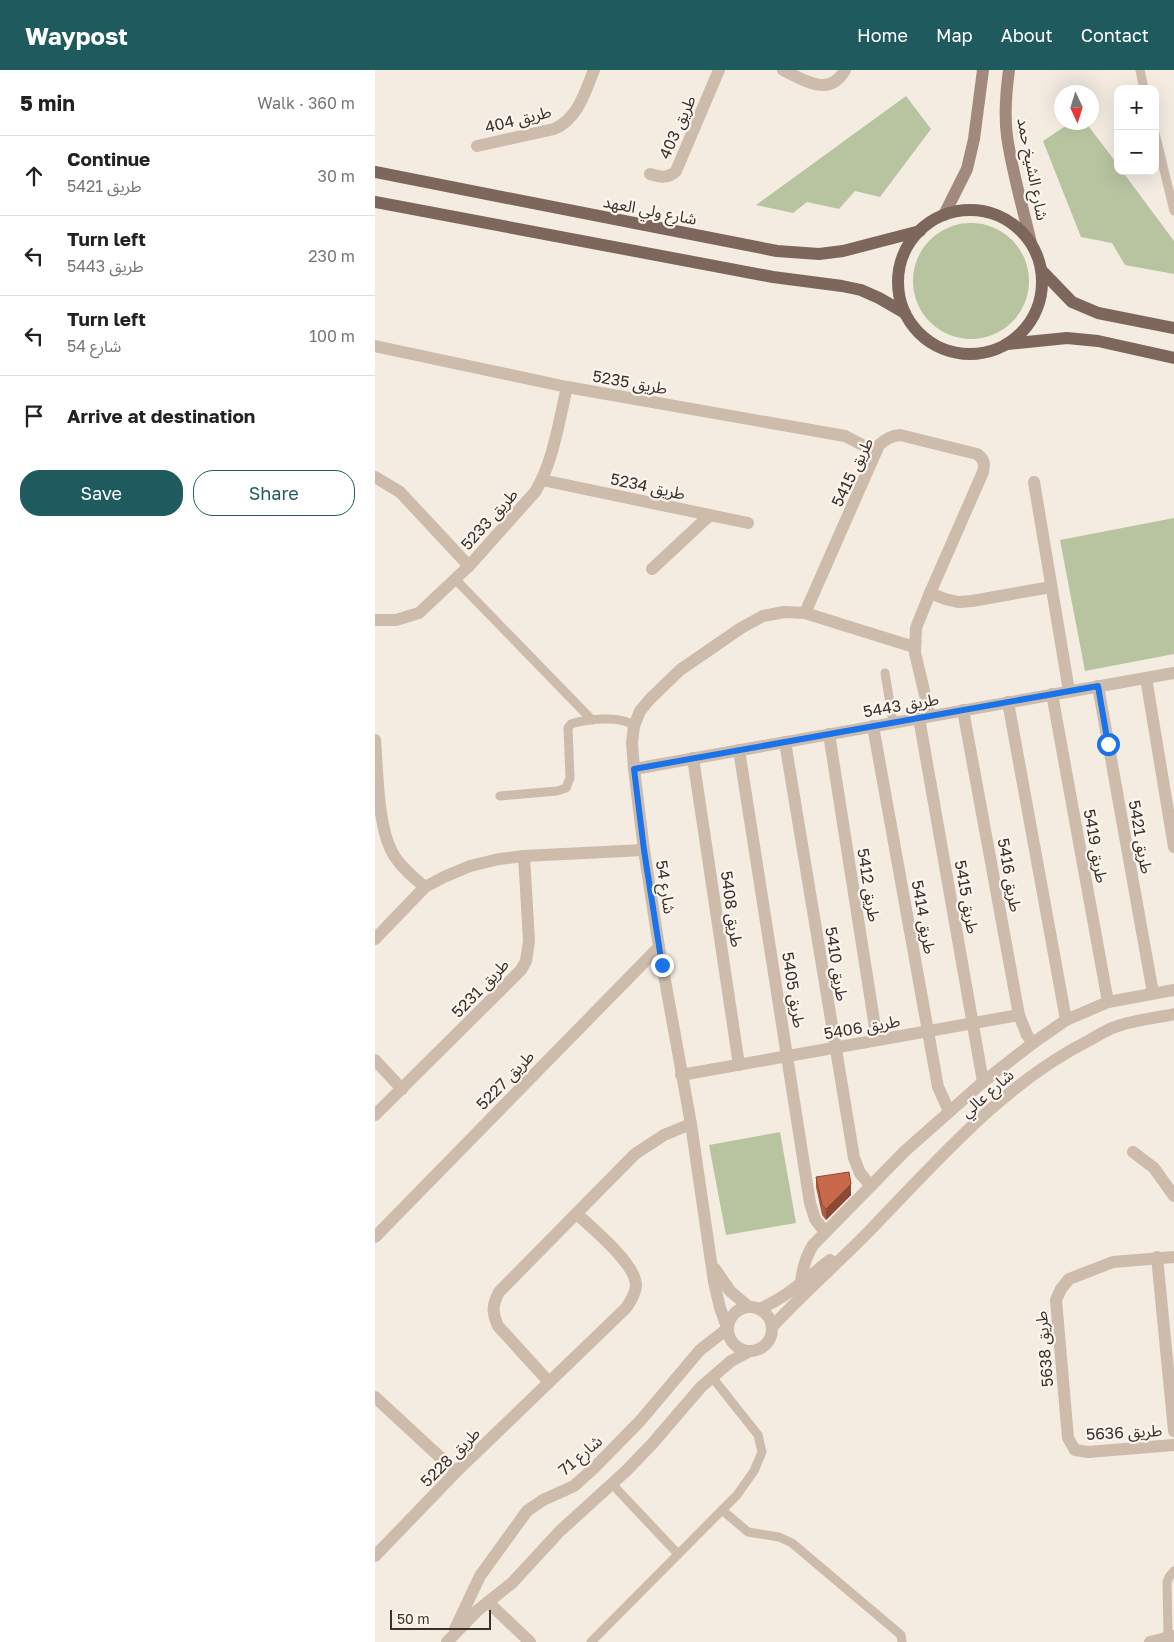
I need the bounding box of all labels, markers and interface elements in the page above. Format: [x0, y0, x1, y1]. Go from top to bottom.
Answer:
text: Waypost [25, 21, 128, 50]
text: Home [857, 24, 908, 46]
text: Map [936, 24, 973, 46]
text: About [1001, 24, 1053, 46]
text: Contact [1081, 24, 1149, 46]
north arrow [1054, 85, 1099, 130]
map controls [1114, 85, 1159, 175]
button: + [1114, 85, 1159, 130]
text: 5 min [20, 90, 75, 116]
street label: طريق 403 [654, 92, 701, 162]
text: Walk · 360 m [257, 93, 355, 113]
street label: طريق 404 [483, 101, 554, 138]
street label: شارع الشيخ حمد [1010, 116, 1053, 223]
button: − [1114, 130, 1159, 175]
text: Continue [67, 147, 150, 170]
icon: ahead [20, 162, 48, 190]
text: 30 m [318, 166, 355, 186]
text: طريق 5421 [67, 176, 142, 196]
street label: شارع ولي العهد [601, 191, 699, 232]
text: Turn left [67, 227, 146, 250]
icon: left [20, 242, 48, 270]
text: 230 m [308, 246, 355, 266]
text: طريق 5443 [67, 256, 144, 276]
text: Turn left [67, 307, 146, 330]
icon: left [20, 322, 48, 350]
text: 100 m [309, 326, 355, 346]
text: شارع 54 [67, 336, 121, 356]
street label: طريق 5235 [591, 366, 669, 399]
icon: arrive [20, 402, 48, 430]
text: Arrive at destination [67, 404, 255, 427]
street label: طريق 5415 [827, 434, 878, 510]
street label: طريق 5234 [608, 468, 687, 505]
button: Save [20, 470, 183, 516]
button: Share [193, 470, 355, 516]
street label: طريق 5233 [456, 484, 523, 554]
street label: طريق 5443 [862, 688, 941, 722]
route start [1097, 733, 1120, 756]
street label: طريق 5421 [1124, 799, 1157, 876]
street label: طريق 5419 [1079, 807, 1112, 885]
street label: طريق 5416 [993, 836, 1026, 914]
street label: طريق 5412 [852, 847, 885, 924]
street label: شارع 54 [649, 859, 680, 916]
street label: طريق 5415 [950, 859, 983, 936]
street label: طريق 5408 [716, 869, 747, 949]
street label: طريق 5414 [907, 878, 940, 956]
street label: طريق 5410 [820, 925, 853, 1003]
street label: طريق 5405 [777, 951, 810, 1030]
street label: طريق 5231 [447, 954, 514, 1022]
route end [651, 954, 674, 977]
street label: طريق 5406 [822, 1010, 902, 1045]
street label: طريق 5227 [472, 1046, 539, 1115]
street label: شارع عالي [956, 1065, 1020, 1124]
street label: طريق 5638 [1031, 1310, 1058, 1388]
street label: طريق 5636 [1085, 1420, 1163, 1445]
street label: طريق 5228 [416, 1423, 485, 1492]
street label: شارع 71 [554, 1431, 608, 1482]
scale bar [390, 1607, 491, 1630]
text: 50 m [397, 1610, 430, 1627]

